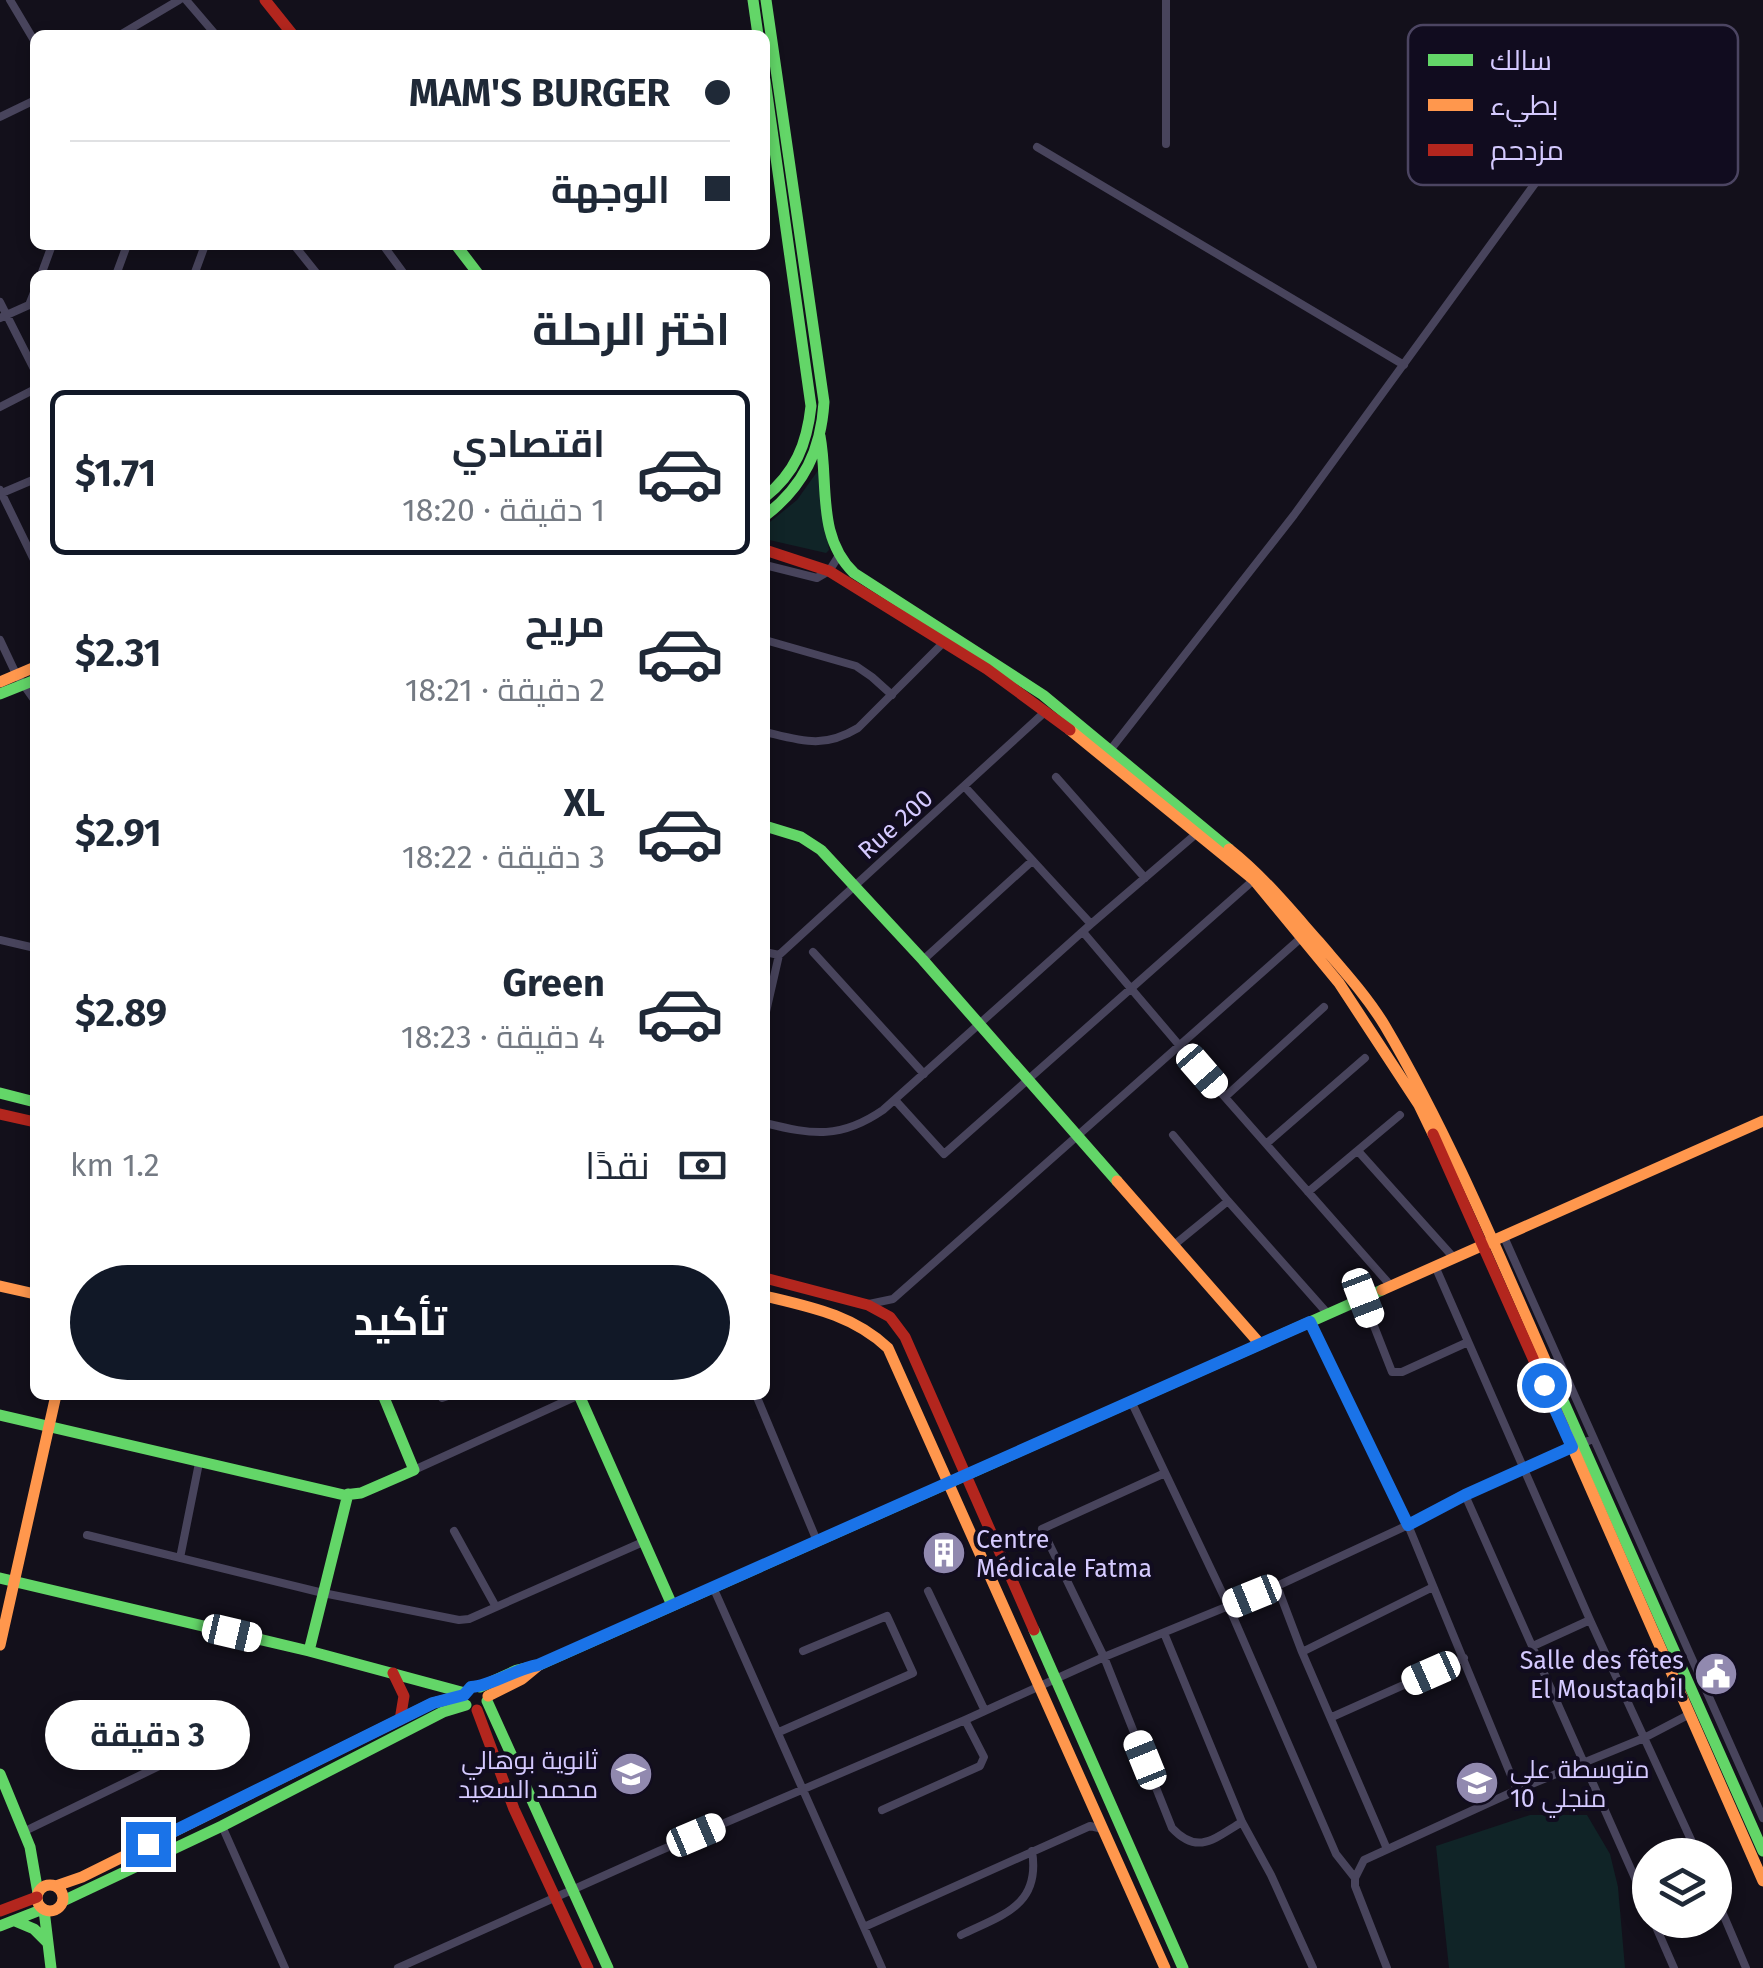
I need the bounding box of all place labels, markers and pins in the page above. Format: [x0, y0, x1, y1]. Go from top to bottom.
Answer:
place label: Centre Médicale Fatma [976, 1525, 1152, 1584]
building icon: Centre Médicale Fatma [921, 1530, 967, 1576]
place label: Salle des fêtes El Moustaqbil [1520, 1646, 1684, 1705]
public building icon: Salle des fêtes El Moustaqbil [1693, 1651, 1739, 1697]
place label: ثانوية بوهالي محمد السعيد [458, 1746, 598, 1805]
school or university icon: ثانوية بوهالي محمد السعيد [608, 1751, 654, 1797]
place label: متوسطة علي منجلي 10 [1510, 1755, 1649, 1818]
school or university icon: متوسطة علي منجلي 10 [1454, 1760, 1500, 1806]

